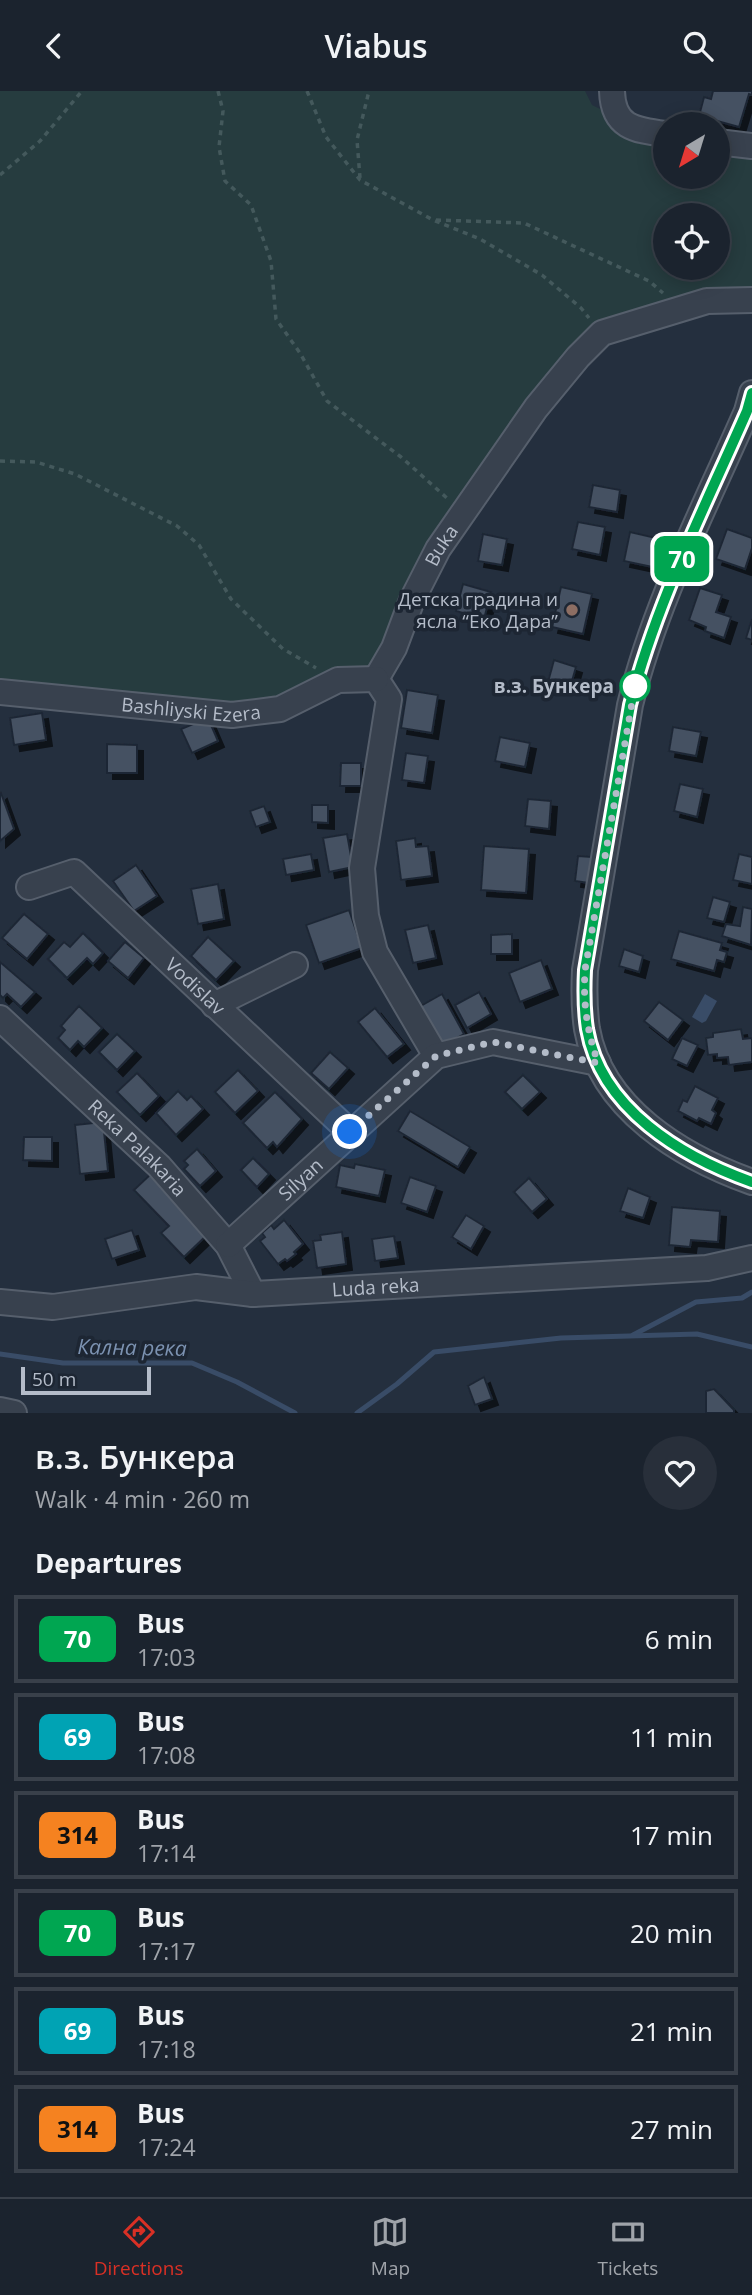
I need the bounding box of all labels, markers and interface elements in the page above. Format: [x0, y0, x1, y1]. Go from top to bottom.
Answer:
text: Viabus [324, 24, 428, 67]
icon: back [35, 27, 73, 65]
icon: search [679, 27, 717, 65]
north arrow [653, 112, 730, 189]
map controls [653, 112, 730, 280]
button: locate [653, 203, 730, 280]
street label: Buka [418, 520, 464, 571]
line badge: 70 [650, 536, 714, 582]
text: 70 [668, 542, 696, 575]
place label: Детска градина и ясла “Еко Дара” [398, 586, 558, 634]
marker: Детска градина и ясла “Еко Дара” [564, 602, 580, 618]
marker: в.з. Бункера [620, 671, 650, 701]
place label: в.з. Бункера [494, 673, 614, 699]
street label: Bashliyski Ezera [120, 691, 262, 728]
street label: Vodislav [160, 952, 231, 1021]
street label: Reka Palakaria [82, 1093, 193, 1202]
your location [332, 1114, 367, 1149]
street label: Silyan [273, 1152, 328, 1206]
street label: Luda reka [331, 1271, 420, 1302]
water label: Кална река [77, 1332, 187, 1362]
scale bar [21, 1364, 150, 1396]
text: 50 m [32, 1366, 76, 1392]
text: в.з. Бункера [35, 1434, 236, 1479]
button: heart [643, 1436, 717, 1510]
text: Walk · 4 min · 260 m [35, 1483, 250, 1515]
text: Departures [35, 1545, 182, 1581]
text: Bus [137, 1605, 184, 1641]
text: 6 min [645, 1621, 713, 1657]
text: 70 [64, 1622, 91, 1655]
text: 17:03 [137, 1641, 196, 1673]
text: Bus [137, 1703, 184, 1739]
text: 11 min [630, 1719, 713, 1755]
text: 69 [64, 1720, 91, 1753]
text: 17:08 [137, 1739, 196, 1771]
text: Bus [137, 1801, 184, 1837]
text: 17 min [630, 1817, 713, 1853]
text: 314 [57, 1818, 98, 1851]
text: 17:14 [137, 1837, 196, 1869]
text: Bus [137, 1899, 184, 1935]
text: 20 min [630, 1915, 713, 1951]
text: 70 [64, 1916, 91, 1949]
text: 17:17 [137, 1935, 196, 1967]
text: Bus [137, 1997, 184, 2033]
text: 21 min [630, 2013, 713, 2049]
text: 69 [64, 2014, 91, 2047]
text: 17:18 [137, 2033, 196, 2065]
text: Bus [137, 2095, 184, 2131]
text: 27 min [630, 2111, 713, 2147]
text: 314 [57, 2112, 98, 2145]
text: 17:24 [137, 2131, 196, 2163]
tab: Directions [94, 2213, 184, 2281]
tab: Map [371, 2213, 410, 2281]
tab: Tickets [597, 2213, 658, 2281]

